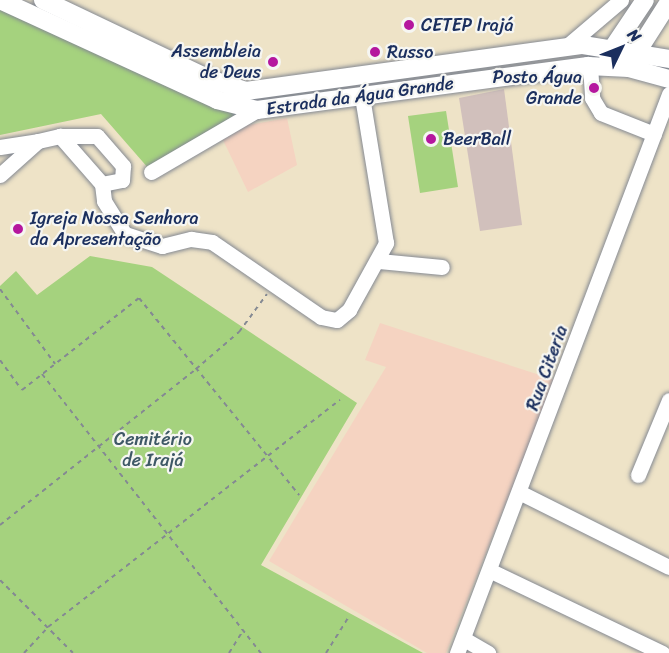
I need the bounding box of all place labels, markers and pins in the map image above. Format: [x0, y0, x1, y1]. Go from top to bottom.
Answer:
place label: CETEP Irajá [421, 14, 515, 36]
marker: CETEP Irajá [402, 18, 416, 32]
place label: Assembleia de Deus [171, 41, 261, 84]
place label: Russo [387, 41, 433, 63]
marker: Russo [368, 45, 382, 59]
marker: Assembleia de Deus [266, 55, 280, 69]
place label: Posto Água Grande [492, 67, 582, 110]
marker: Posto Água Grande [587, 81, 601, 95]
place label: BeerBall [443, 128, 511, 150]
marker: BeerBall [424, 132, 438, 146]
place label: Igreja Nossa Senhora da Apresentação [30, 208, 199, 250]
marker: Igreja Nossa Senhora da Apresentação [11, 222, 25, 236]

